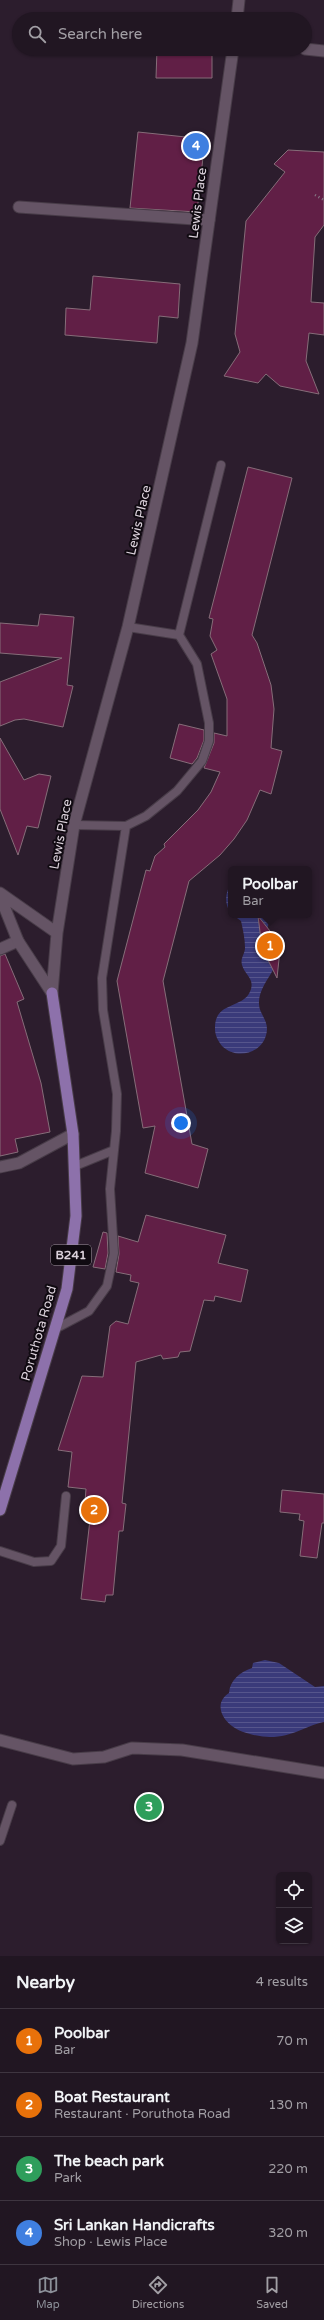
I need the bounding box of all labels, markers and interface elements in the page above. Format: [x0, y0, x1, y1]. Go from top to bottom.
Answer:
search box [12, 12, 312, 56]
icon: search [26, 23, 48, 45]
text: Search here [58, 25, 142, 43]
pin: 4 [183, 131, 209, 161]
street label: Lewis Place [186, 167, 210, 240]
street label: Lewis Place [123, 484, 155, 557]
street label: Lewis Place [46, 798, 76, 871]
popup [228, 866, 312, 918]
text: Poolbar [242, 875, 298, 893]
text: Bar [242, 893, 264, 909]
pin: 1 [257, 931, 283, 961]
your location [171, 1113, 191, 1133]
road number: B241 [51, 1245, 91, 1265]
street label: Poruthota Road [18, 1284, 60, 1383]
pin: 2 [81, 1495, 107, 1525]
pin: 3 [136, 1792, 162, 1822]
map controls [276, 1872, 312, 1944]
button: locate [276, 1872, 312, 1908]
button: layers [276, 1908, 312, 1944]
text: Nearby [16, 1972, 75, 1993]
text: 4 results [256, 1974, 308, 1990]
text: Poolbar [54, 2024, 110, 2042]
text: 1 [25, 2033, 33, 2049]
text: 70 m [276, 2033, 308, 2049]
text: Bar [54, 2042, 75, 2058]
text: Boat Restaurant [54, 2088, 170, 2106]
text: 2 [25, 2097, 33, 2113]
text: 130 m [268, 2097, 308, 2113]
text: Restaurant · Poruthota Road [54, 2106, 231, 2122]
text: The beach park [54, 2152, 164, 2170]
text: 3 [25, 2161, 33, 2177]
text: 220 m [268, 2161, 308, 2177]
text: Park [54, 2170, 82, 2186]
text: Sri Lankan Handicrafts [54, 2216, 215, 2234]
text: 4 [25, 2225, 33, 2241]
text: 320 m [268, 2225, 308, 2241]
text: Shop · Lewis Place [54, 2234, 167, 2250]
tab: Map [36, 2274, 60, 2311]
tab: Directions [132, 2274, 184, 2311]
tab: Saved [256, 2274, 288, 2311]

